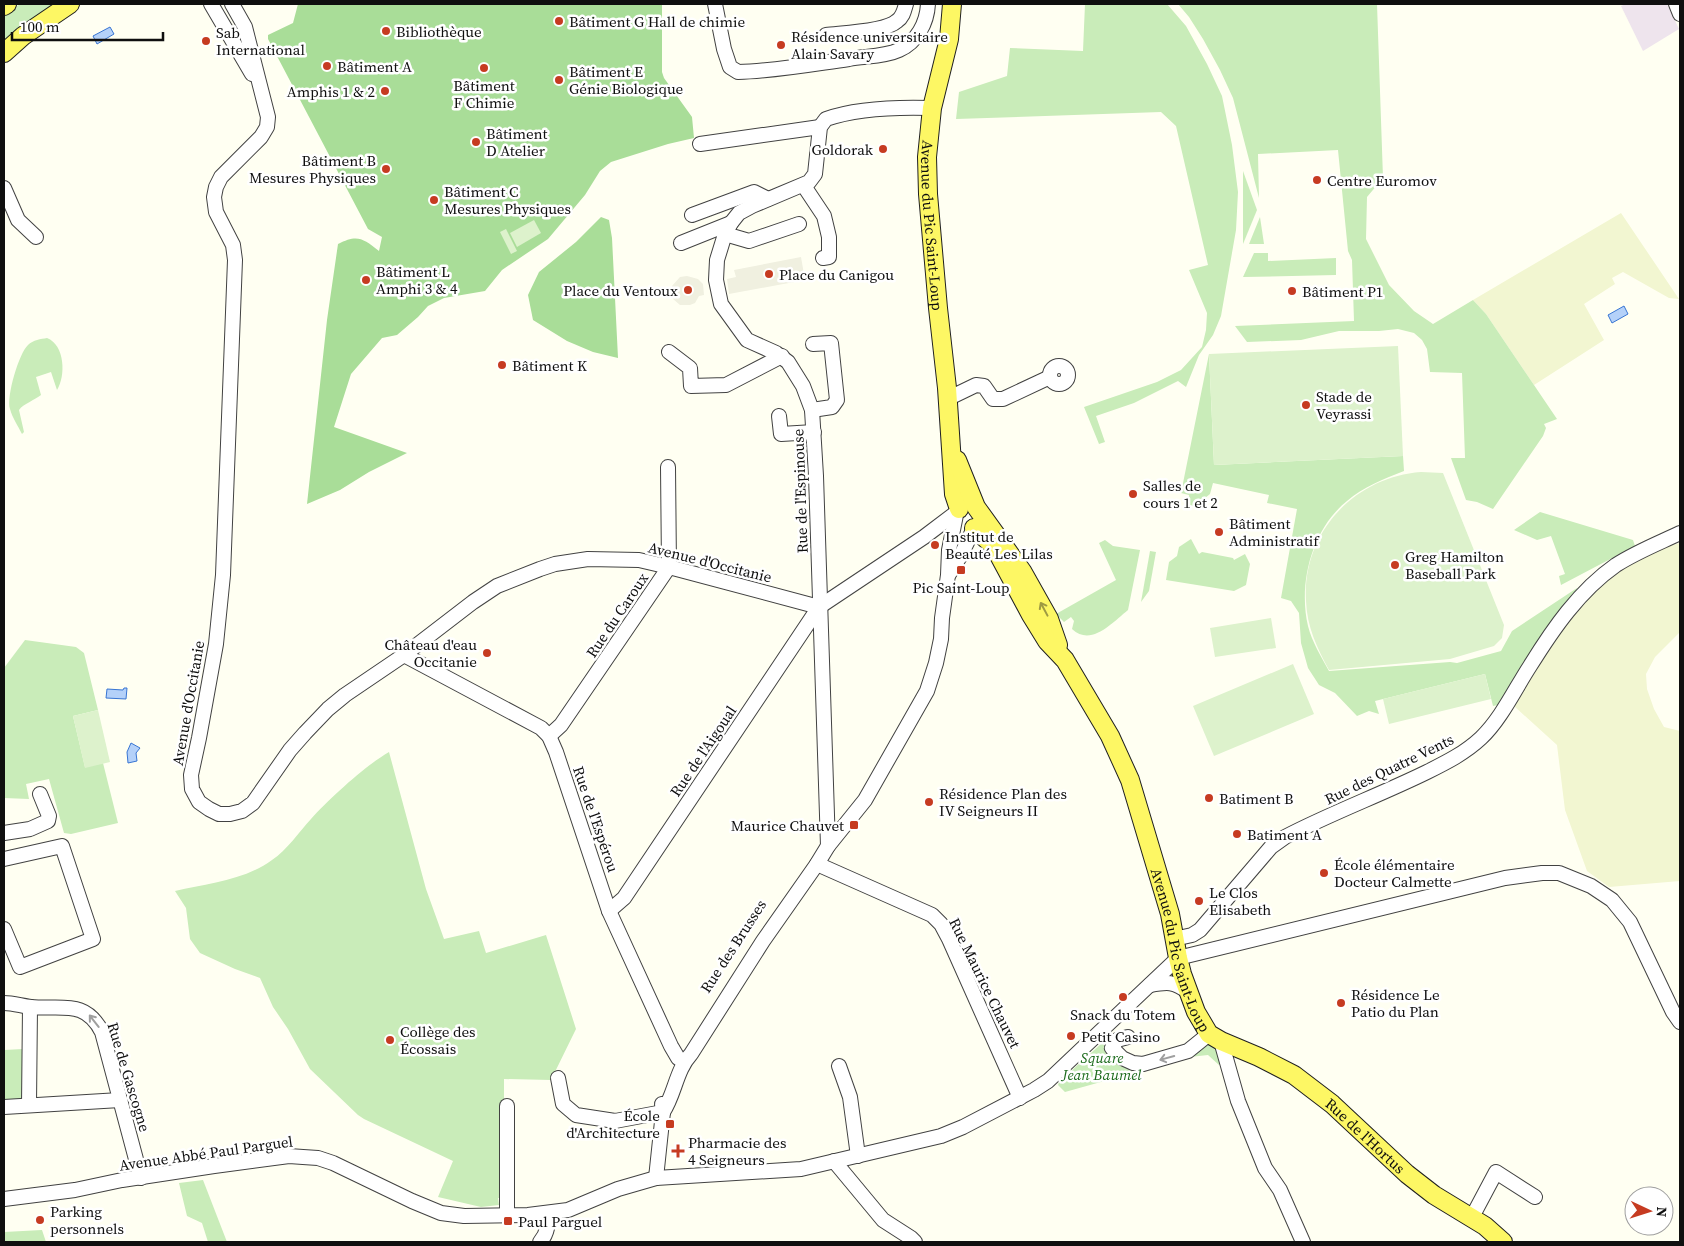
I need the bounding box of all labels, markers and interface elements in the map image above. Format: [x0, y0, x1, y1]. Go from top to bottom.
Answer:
scale bar [12, 10, 164, 42]
place label: Bâtiment G Hall de chimie [569, 11, 746, 32]
marker: Bâtiment G Hall de chimie [553, 15, 565, 27]
text: 100 m [20, 16, 60, 37]
place label: Bibliothèque [396, 21, 482, 42]
place label: Sab International [216, 22, 305, 60]
marker: Bibliothèque [380, 25, 392, 37]
place label: Résidence universitaire Alain Savary [791, 26, 948, 64]
marker: Sab International [200, 35, 212, 47]
marker: Résidence universitaire Alain Savary [775, 39, 787, 51]
place label: Bâtiment A [337, 56, 412, 77]
marker: Bâtiment A [321, 60, 333, 72]
place label: Bâtiment E Génie Biologique [569, 61, 683, 99]
marker: Bâtiment F Chimie [478, 62, 490, 74]
marker: Bâtiment E Génie Biologique [553, 74, 565, 86]
place label: Bâtiment F Chimie [453, 75, 515, 113]
place label: Amphis 1 & 2 [287, 81, 375, 102]
marker: Amphis 1 & 2 [379, 85, 391, 97]
place label: Bâtiment D Atelier [486, 123, 548, 161]
marker: Bâtiment D Atelier [470, 136, 482, 148]
place label: Goldorak [811, 139, 874, 160]
street label: Avenue du Pic Saint-Loup [916, 139, 949, 312]
marker: Goldorak [877, 143, 889, 155]
place label: Bâtiment B Mesures Physiques [249, 150, 376, 188]
marker: Bâtiment B Mesures Physiques [380, 163, 392, 175]
place label: Centre Euromov [1327, 170, 1437, 191]
marker: Centre Euromov [1311, 174, 1323, 186]
place label: Bâtiment C Mesures Physiques [444, 181, 571, 219]
marker: Bâtiment C Mesures Physiques [428, 194, 440, 206]
place label: Bâtiment L Amphi 3 & 4 [376, 261, 458, 299]
place label: Place du Canigou [779, 264, 894, 285]
marker: Place du Canigou [763, 268, 775, 280]
marker: Bâtiment L Amphi 3 & 4 [360, 274, 372, 286]
place label: Place du Ventoux [563, 280, 678, 301]
place label: Bâtiment P1 [1302, 281, 1383, 302]
marker: Place du Ventoux [682, 284, 694, 296]
marker: Bâtiment P1 [1286, 285, 1298, 297]
place label: Bâtiment K [512, 355, 587, 376]
marker: Bâtiment K [496, 359, 508, 371]
place label: Stade de Veyrassi [1316, 386, 1372, 424]
marker: Stade de Veyrassi [1300, 399, 1312, 411]
street label: Rue de l'Espinouse [787, 428, 813, 554]
place label: Salles de cours 1 et 2 [1143, 475, 1218, 513]
marker: Salles de cours 1 et 2 [1127, 488, 1139, 500]
place label: Bâtiment Administratif [1229, 513, 1320, 551]
place label: Institut de Beauté Les Lilas [945, 526, 1053, 564]
marker: Bâtiment Administratif [1213, 526, 1225, 538]
street label: Avenue d'Occitanie [646, 536, 774, 588]
marker: Institut de Beauté Les Lilas [929, 539, 941, 551]
place label: Greg Hamilton Baseball Park [1405, 546, 1504, 584]
marker: Greg Hamilton Baseball Park [1389, 559, 1401, 571]
marker: Pic Saint-Loup [955, 564, 967, 576]
street label: Rue du Caroux [581, 568, 653, 661]
place label: Pic Saint-Loup [913, 577, 1010, 598]
one-way arrow [1039, 602, 1049, 617]
place label: Château d'eau Occitanie [384, 634, 477, 672]
street label: Avenue d'Occitanie [167, 638, 209, 767]
marker: Château d'eau Occitanie [481, 647, 493, 659]
street label: Rue de l'Aigoual [665, 701, 742, 801]
street label: Rue des Quatre Vents [1321, 729, 1457, 809]
street label: Rue de l'Espérou [568, 763, 624, 875]
place label: Résidence Plan des IV Seigneurs II [939, 783, 1067, 821]
place label: Batiment B [1219, 788, 1293, 809]
marker: Batiment B [1203, 792, 1215, 804]
marker: Résidence Plan des IV Seigneurs II [923, 796, 935, 808]
place label: Maurice Chauvet [731, 815, 844, 836]
marker: Maurice Chauvet [848, 819, 860, 831]
place label: Batiment A [1247, 824, 1322, 845]
marker: Batiment A [1231, 828, 1243, 840]
place label: École élémentaire Docteur Calmette [1334, 854, 1455, 892]
street label: Avenue du Pic Saint-Loup [1146, 865, 1216, 1036]
marker: École élémentaire Docteur Calmette [1318, 867, 1330, 879]
place label: Le Clos Elisabeth [1209, 882, 1271, 920]
street label: Rue des Brusses [695, 895, 771, 997]
marker: Le Clos Elisabeth [1193, 895, 1205, 907]
street label: Rue Maurice Chauvet [944, 914, 1026, 1052]
place label: Résidence Le Patio du Plan [1351, 984, 1440, 1022]
marker: Snack du Totem [1117, 991, 1129, 1003]
marker: Résidence Le Patio du Plan [1335, 997, 1347, 1009]
place label: Snack du Totem [1070, 1004, 1176, 1025]
one-way arrow [89, 1015, 100, 1028]
street label: Rue de Gascogne [102, 1020, 156, 1135]
place label: Collège des Écossais [400, 1021, 476, 1059]
place label: Petit Casino [1081, 1026, 1160, 1047]
marker: Petit Casino [1065, 1030, 1077, 1042]
marker: Collège des Écossais [384, 1034, 396, 1046]
park label: Square Jean Baumel [1061, 1047, 1142, 1085]
one-way arrow [1160, 1053, 1176, 1063]
street label: Rue de l'Hortus [1321, 1092, 1410, 1178]
place label: École d'Architecture [566, 1105, 660, 1143]
marker: École d'Architecture [664, 1118, 676, 1130]
street label: Avenue Abbé Paul Parguel [118, 1130, 295, 1176]
place label: Pharmacie des 4 Seigneurs [688, 1132, 787, 1170]
marker: Pharmacie des 4 Seigneurs [672, 1145, 684, 1157]
north arrow [1624, 1186, 1674, 1236]
place label: Parking personnels [50, 1201, 124, 1239]
text: N [1652, 1206, 1672, 1218]
place label: Paul Parguel [518, 1211, 603, 1232]
marker: Parking personnels [34, 1214, 46, 1226]
marker: Paul Parguel [502, 1215, 514, 1227]

